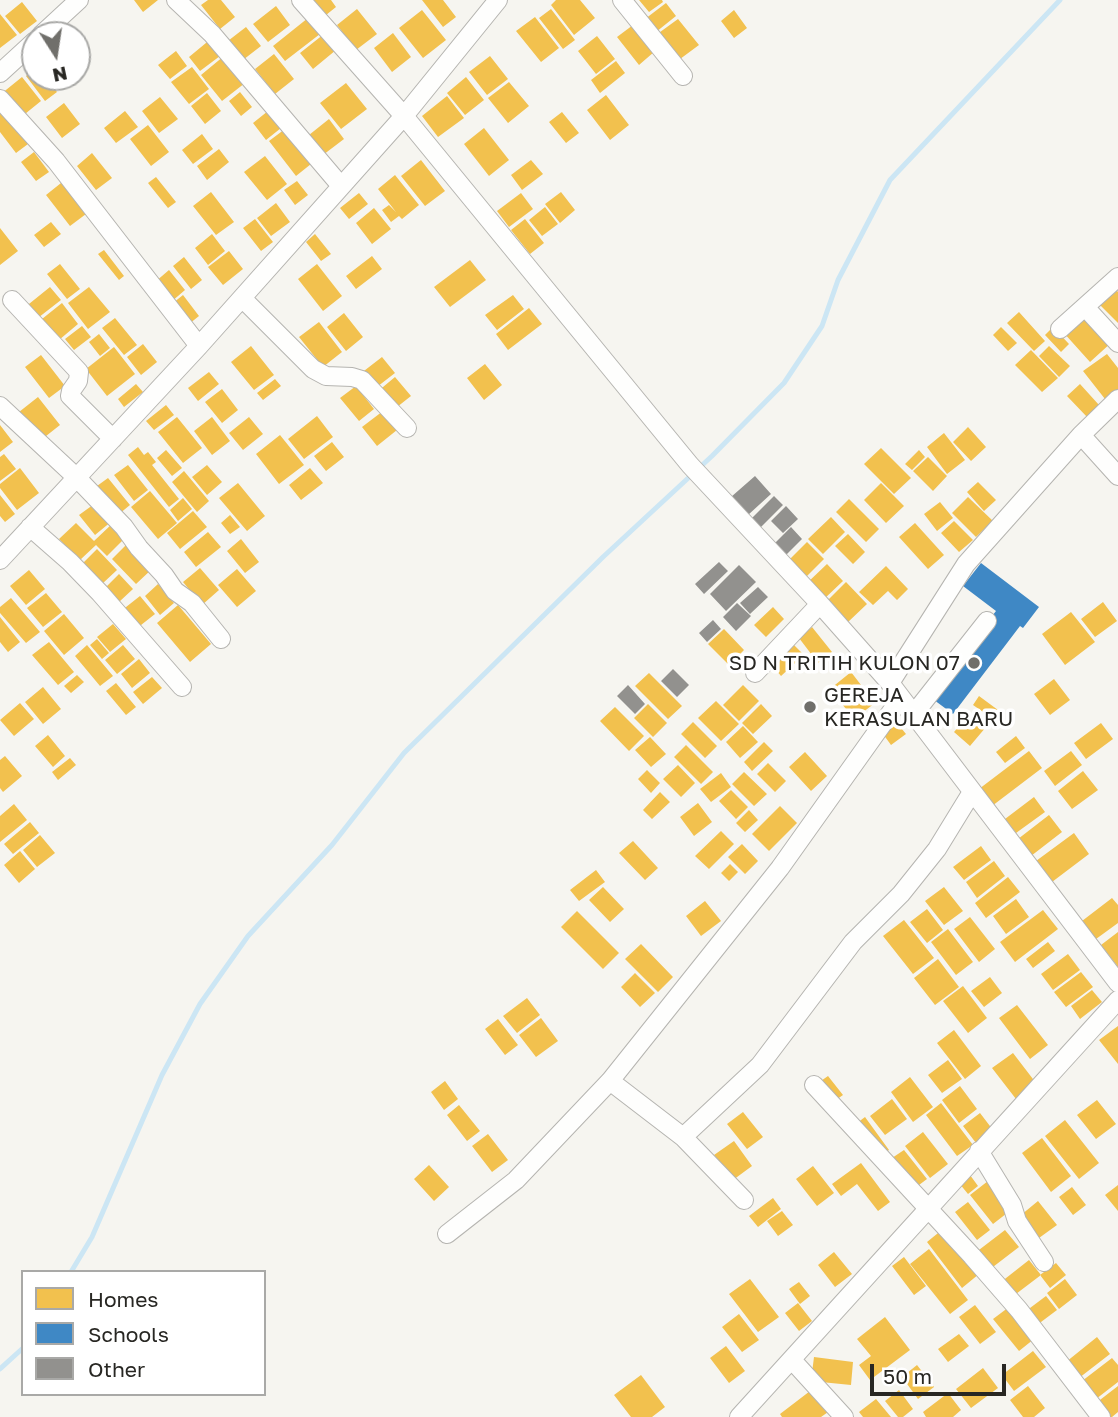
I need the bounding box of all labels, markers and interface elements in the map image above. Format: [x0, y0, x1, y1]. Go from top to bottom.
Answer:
north arrow [21, 21, 91, 91]
text: N [51, 62, 70, 88]
place label: SD N TRITIH KULON 07 [729, 650, 960, 676]
marker: SD N TRITIH KULON 07 [966, 655, 982, 671]
place label: GEREJA KERASULAN BARU [824, 682, 1013, 732]
marker: GEREJA KERASULAN BARU [802, 699, 818, 715]
legend [21, 1270, 266, 1396]
text: Homes [88, 1286, 158, 1312]
text: Schools [88, 1321, 169, 1347]
scale bar [873, 1350, 1010, 1394]
text: Other [88, 1356, 145, 1382]
text: 50 m [883, 1363, 932, 1389]

